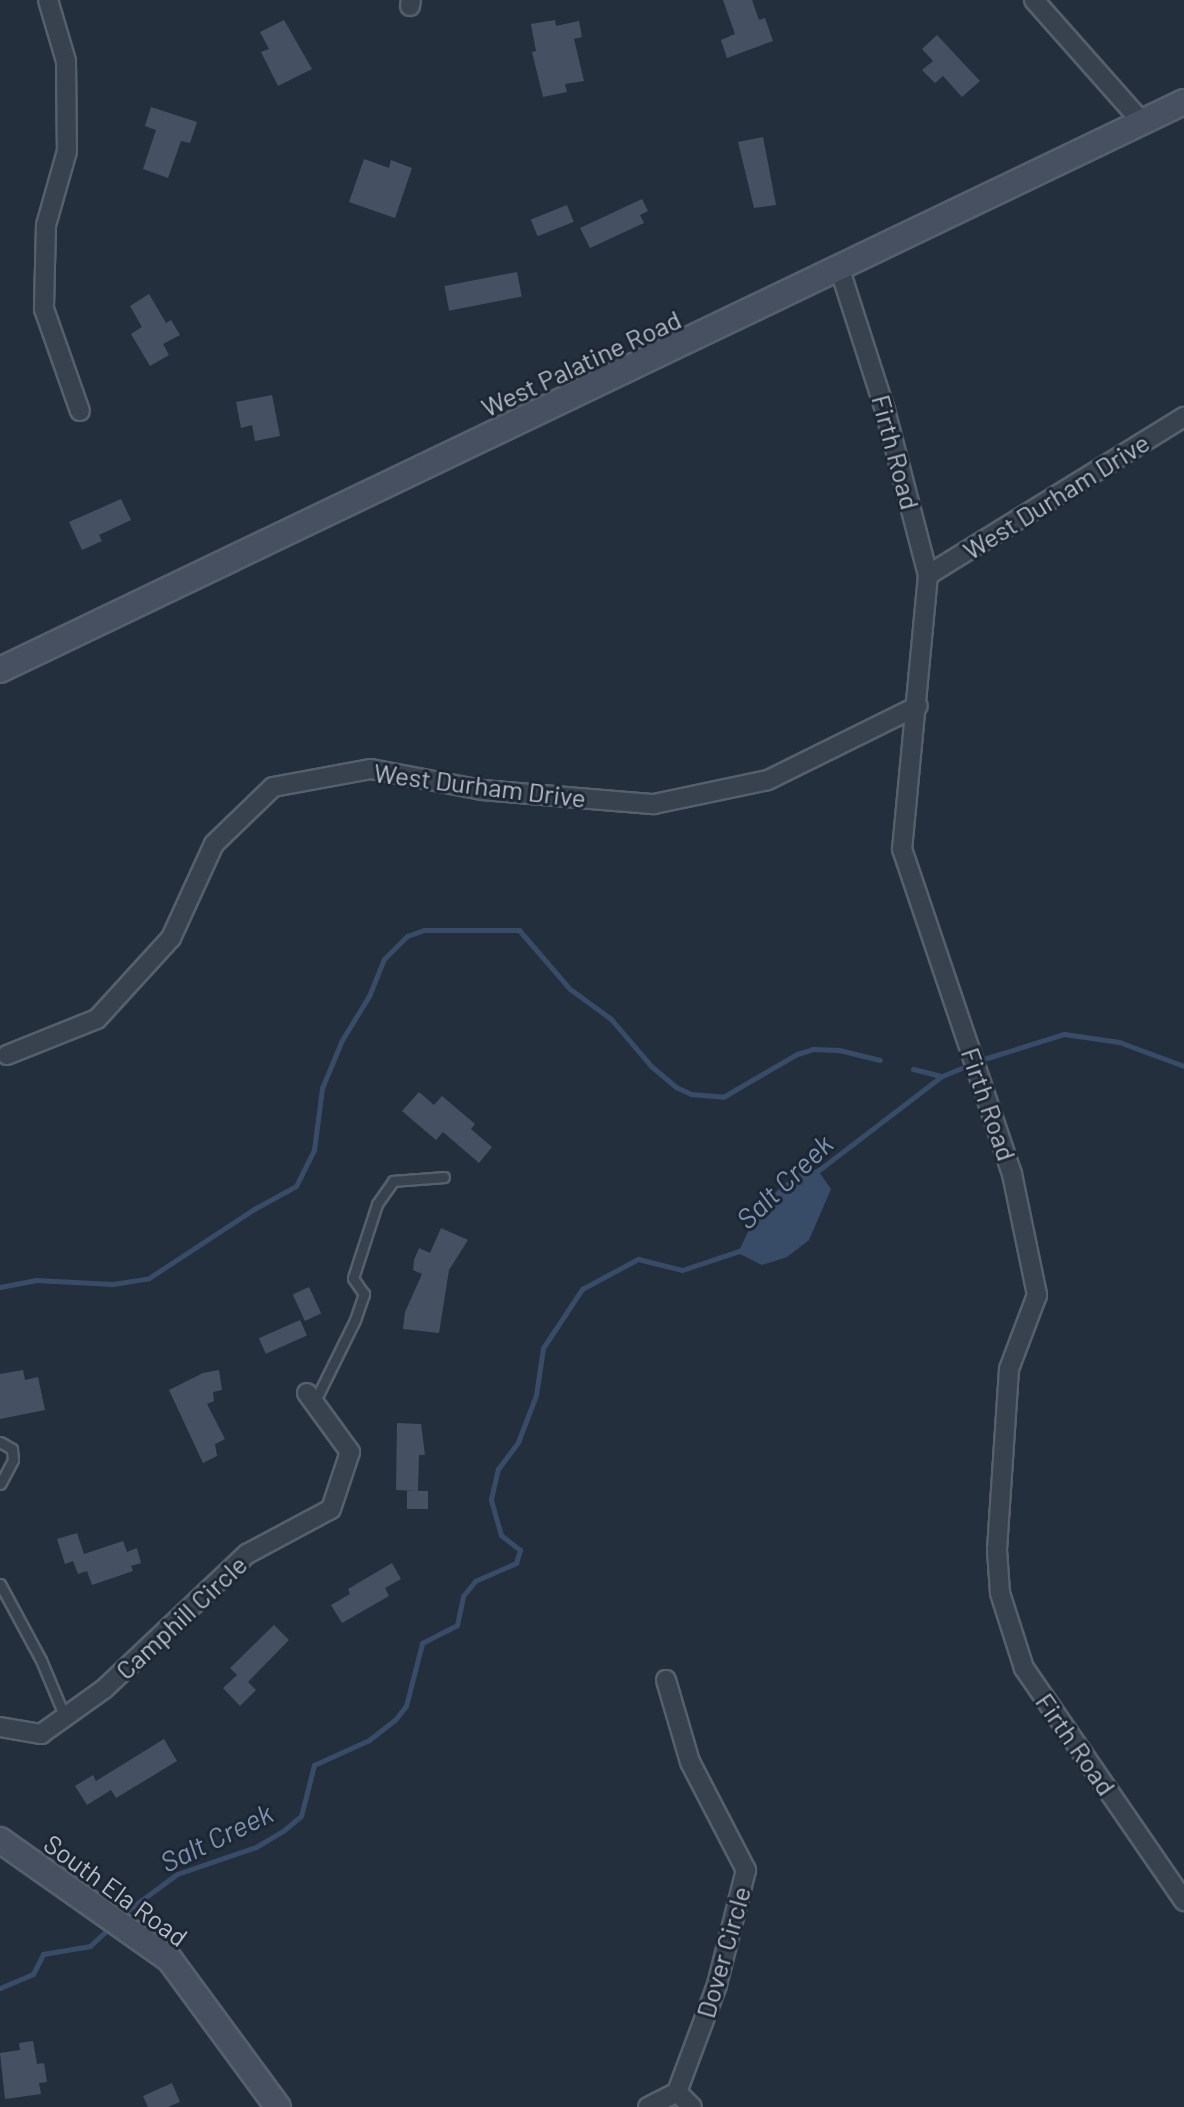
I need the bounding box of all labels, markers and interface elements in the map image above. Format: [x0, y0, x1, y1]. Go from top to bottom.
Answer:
street label: West Palatine Road [476, 303, 686, 423]
street label: Firth Road [866, 391, 926, 513]
street label: West Durham Drive [957, 426, 1155, 566]
street label: West Durham Drive [372, 757, 588, 813]
street label: Firth Road [955, 1043, 1023, 1165]
water label: Salt Creek [729, 1127, 839, 1235]
street label: Camphill Circle [109, 1548, 253, 1686]
street label: Firth Road [1030, 1687, 1122, 1801]
water label: Salt Creek [154, 1795, 278, 1879]
street label: South Ela Road [38, 1828, 194, 1952]
street label: Dover Circle [689, 1883, 757, 2021]

